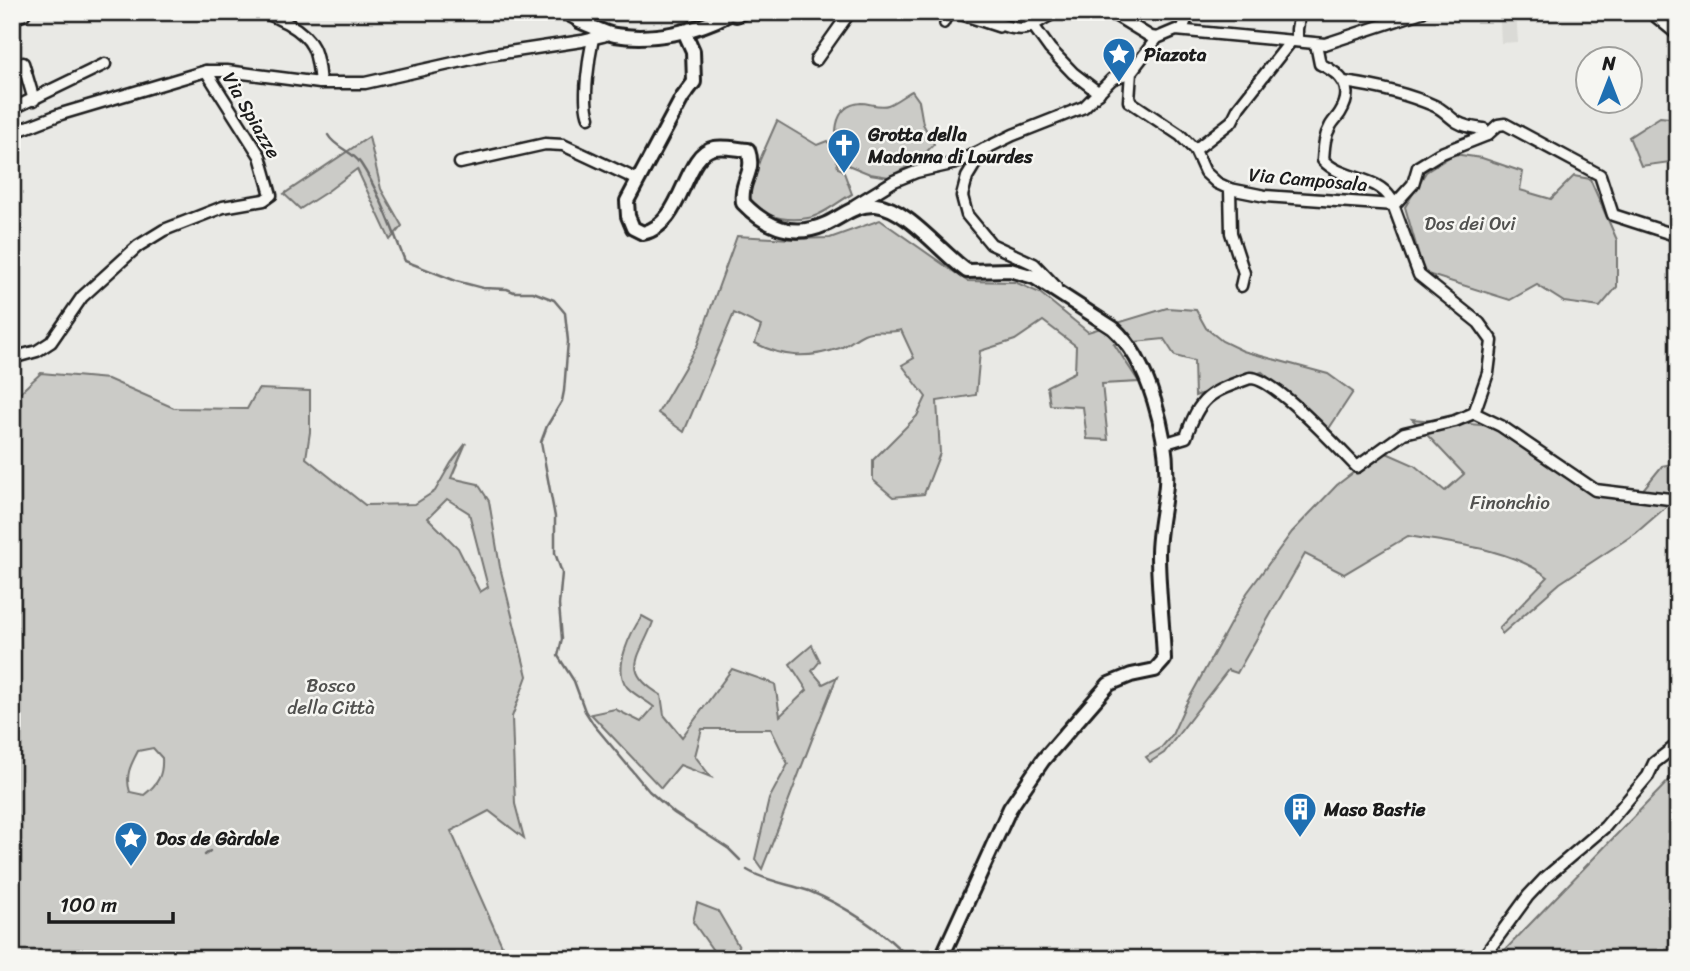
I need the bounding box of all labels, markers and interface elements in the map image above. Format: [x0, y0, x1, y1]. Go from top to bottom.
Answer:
place icon: Piazota [1100, 35, 1138, 84]
place label: Piazota [1144, 38, 1207, 71]
north arrow [1574, 46, 1644, 116]
text: N [1601, 47, 1616, 80]
street label: Via Spiazze [213, 66, 290, 165]
place label: Grotta della Madonna di Lourdes [867, 118, 1034, 173]
church icon: Grotta della Madonna di Lourdes [825, 126, 863, 175]
street label: Via Camposala [1247, 158, 1369, 201]
park label: Dos dei Ovi [1424, 207, 1516, 240]
park label: Finonchio [1470, 486, 1550, 519]
park label: Bosco della Città [287, 669, 375, 724]
building icon: Maso Bastie [1281, 790, 1319, 839]
place label: Maso Bastie [1323, 793, 1426, 826]
place icon: Dos de Gàrdole [112, 819, 150, 868]
place label: Dos de Gàrdole [156, 822, 279, 855]
scale bar [49, 880, 173, 924]
text: 100 m [60, 886, 117, 924]

